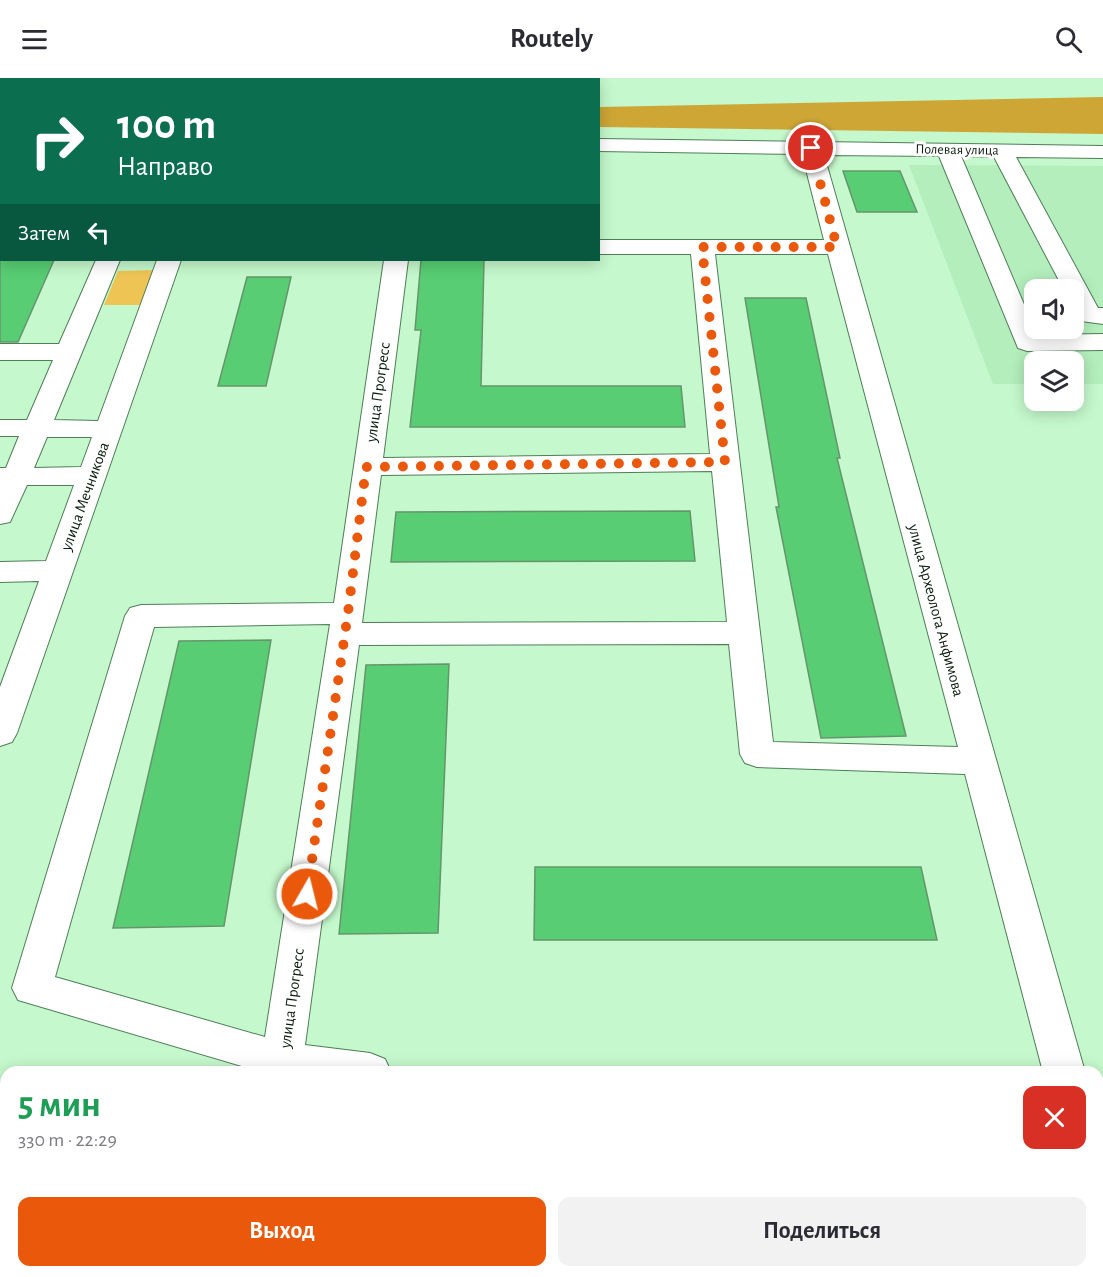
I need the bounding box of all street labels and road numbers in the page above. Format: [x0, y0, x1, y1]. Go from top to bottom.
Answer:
street label: Полевая улица [915, 142, 999, 158]
street label: улица Прогресс [363, 341, 394, 444]
street label: улица Мечникова [58, 440, 113, 554]
street label: улица Археолога Анфимова [904, 521, 967, 698]
street label: улица Прогресс [277, 947, 308, 1050]

